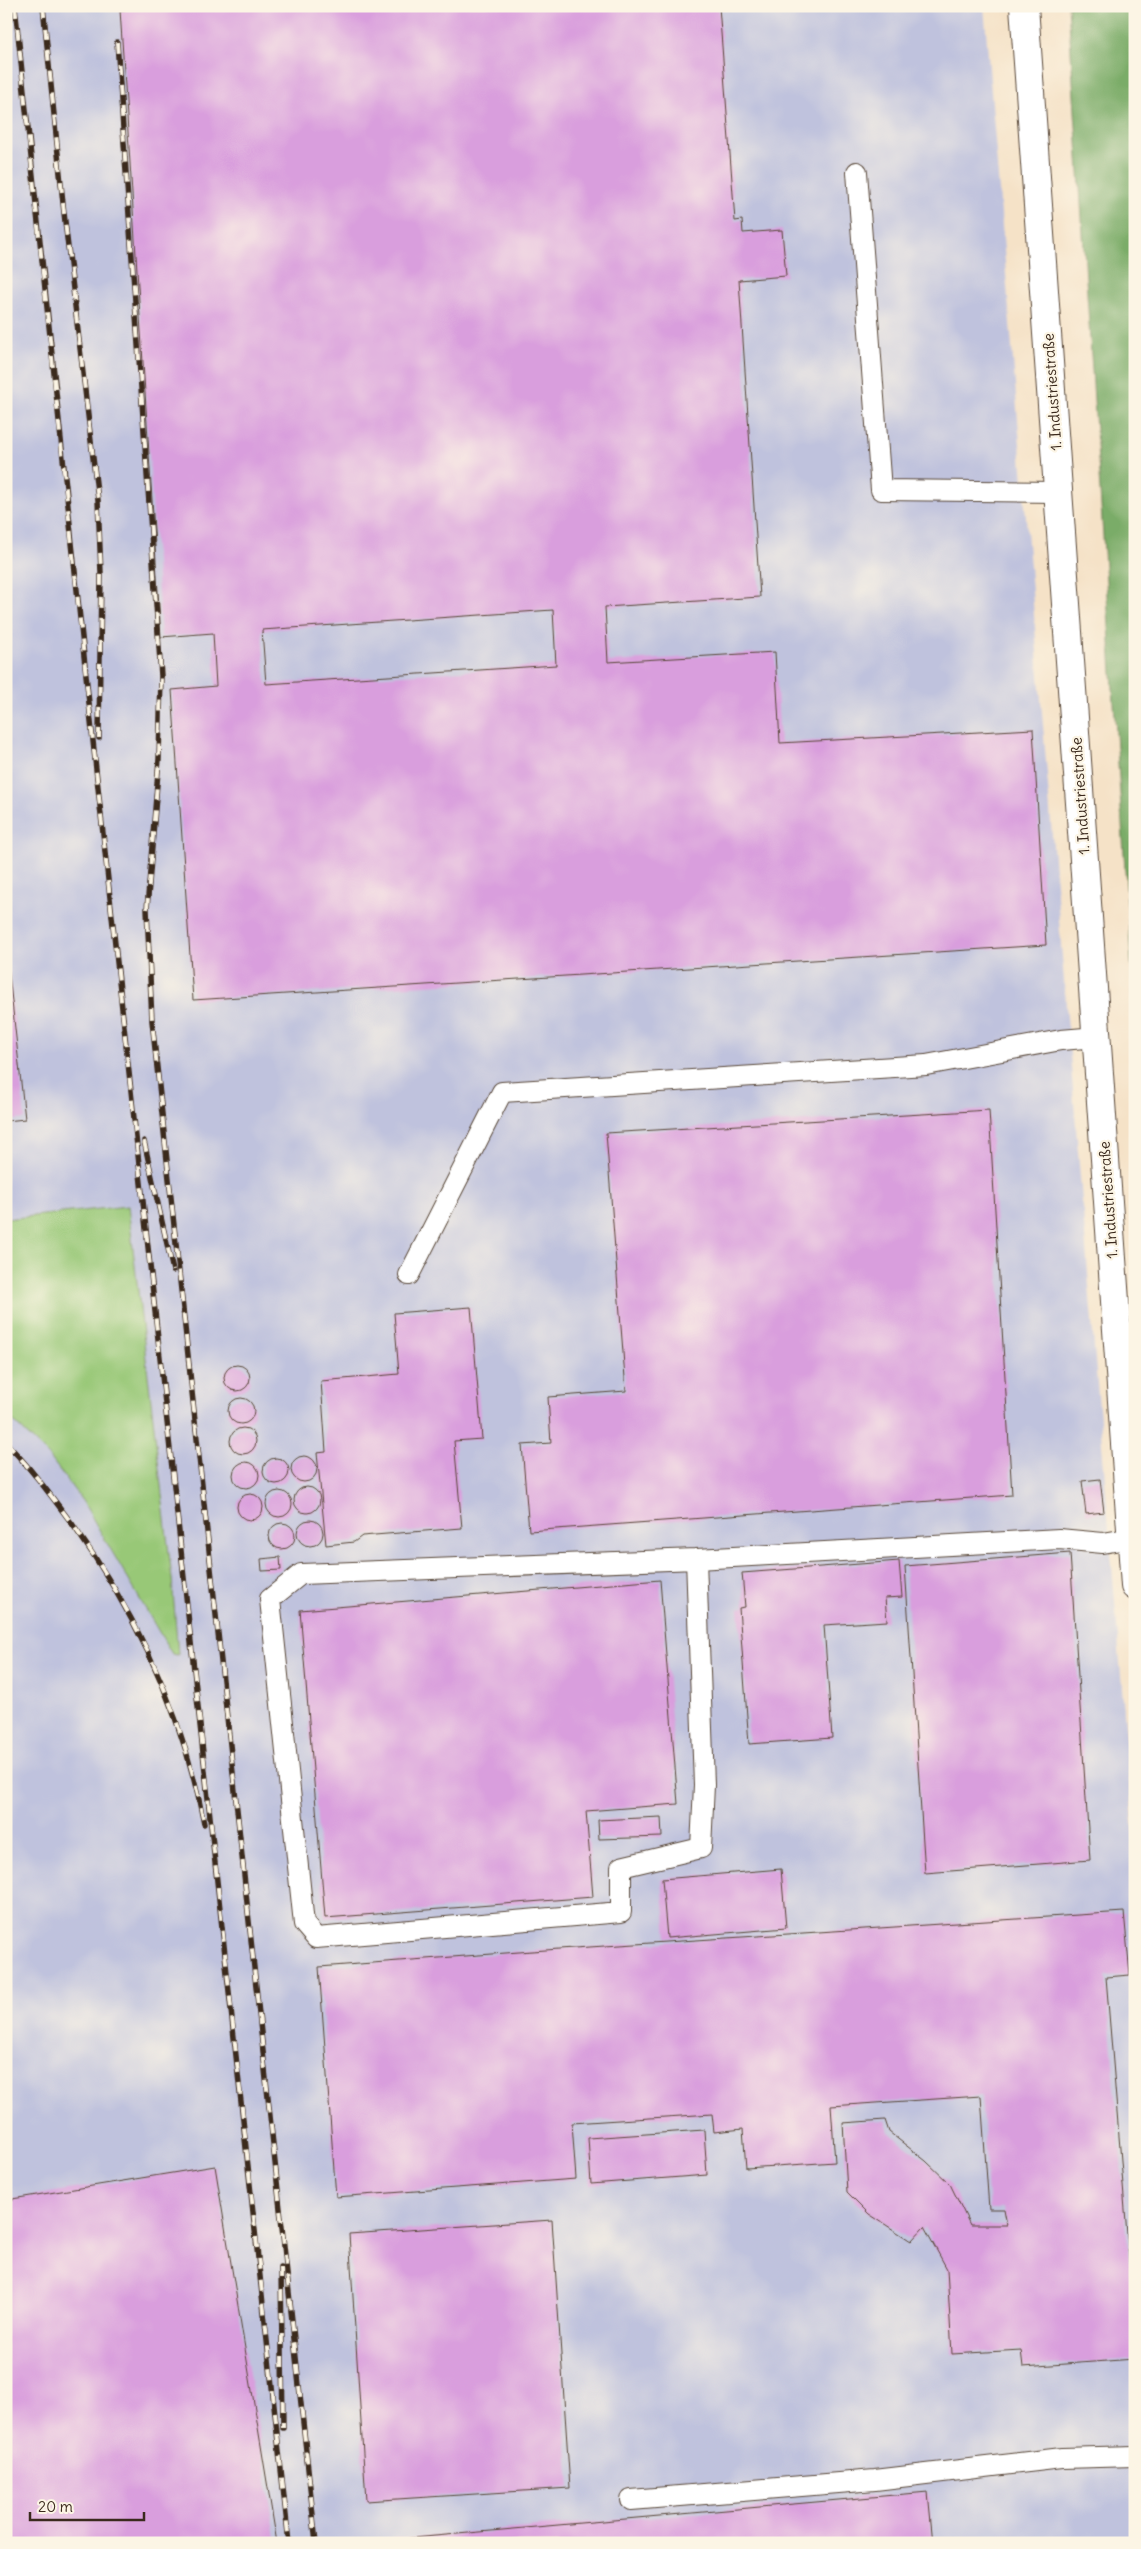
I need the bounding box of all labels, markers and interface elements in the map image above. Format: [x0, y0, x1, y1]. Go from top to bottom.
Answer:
street label: 1. Industriestraße [1038, 333, 1066, 451]
street label: 1. Industriestraße [1066, 737, 1094, 855]
street label: 1. Industriestraße [1094, 1141, 1122, 1259]
scale bar [30, 2489, 144, 2521]
text: 20 m [38, 2497, 73, 2516]

